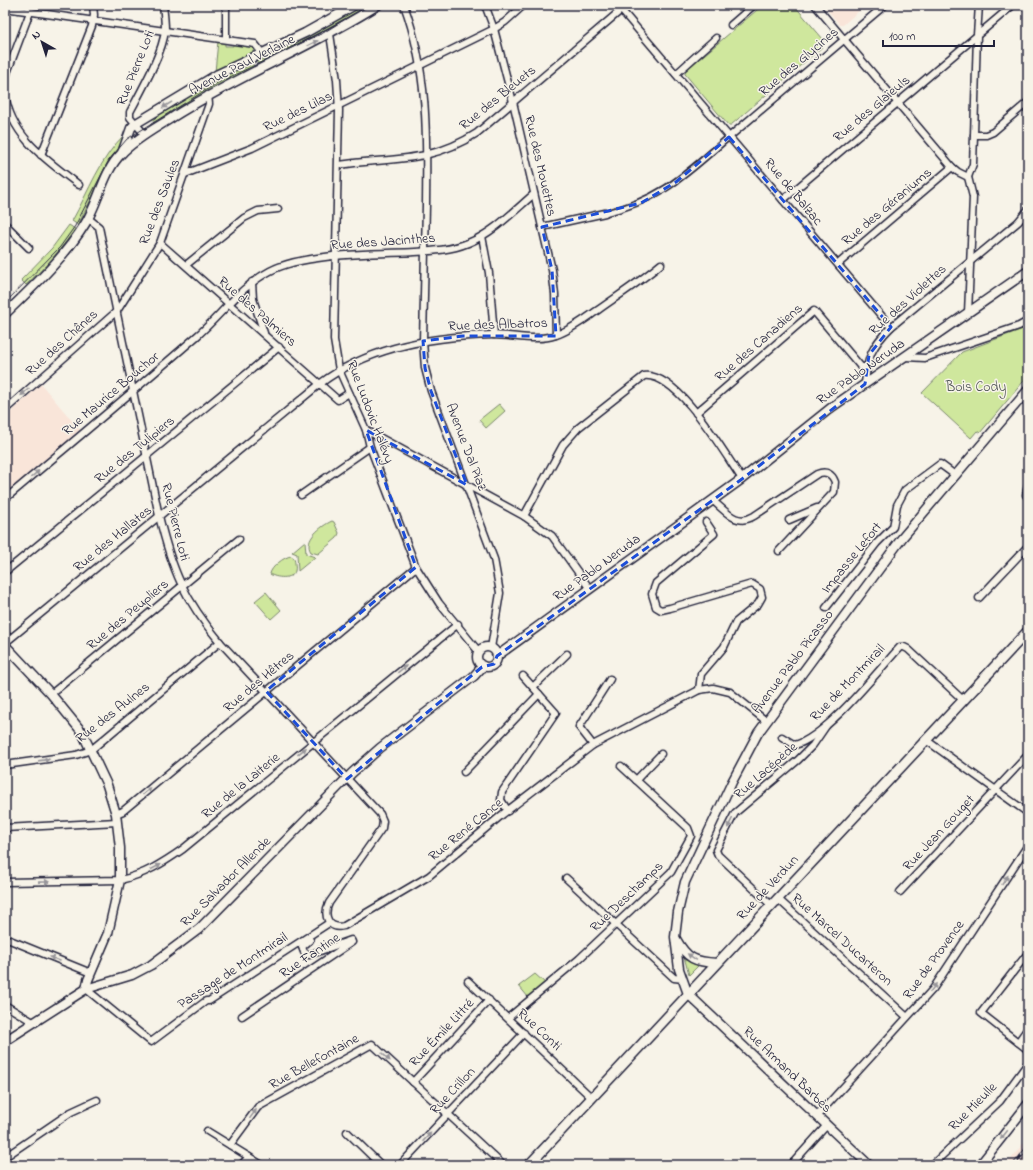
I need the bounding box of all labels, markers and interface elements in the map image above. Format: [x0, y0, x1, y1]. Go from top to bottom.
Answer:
north arrow [22, 22, 62, 62]
street label: Rue des Glycines [754, 22, 844, 103]
scale bar [883, 22, 994, 48]
text: N [28, 26, 44, 44]
street label: Rue Pierre Loti [111, 27, 161, 109]
text: 100 m [889, 28, 916, 46]
street label: Avenue Paul Verlaine [185, 29, 299, 101]
one-way arrow [307, 40, 318, 46]
street label: Rue des Bleuets [455, 60, 541, 136]
street label: Rue des Glaïeuls [829, 70, 915, 148]
street label: Rue des Lilas [260, 86, 336, 138]
one-way arrow [161, 101, 173, 108]
street label: Rue des Mouettes [518, 113, 562, 219]
street label: Rue de Balzac [759, 154, 828, 231]
street label: Rue des Saules [134, 156, 186, 248]
street label: Rue des Géraniums [837, 163, 937, 251]
street label: Rue des Jacinthes [330, 228, 436, 256]
street label: Rue des Violettes [864, 259, 952, 341]
street label: Rue des Palmiers [213, 272, 301, 352]
street label: Rue des Canadiens [710, 299, 808, 387]
street label: Rue des Chênes [21, 305, 103, 381]
street label: Rue des Albatros [448, 313, 548, 337]
street label: Rue Pablo Neruda [812, 334, 910, 410]
street label: Rue Maurice Bouchor [58, 346, 165, 441]
street label: Rue Ludovic Halévy [340, 357, 399, 467]
park label: Bois Cody [945, 377, 1006, 399]
one-way arrow [20, 388, 30, 397]
street label: Avenue Dal Piaz [440, 400, 492, 494]
street label: Rue des Tulipiers [90, 411, 180, 489]
one-way arrow [29, 470, 40, 479]
street label: Rue Pierre Loti [155, 481, 195, 563]
street label: Rue des Hallates [69, 501, 157, 577]
street label: Impasse Lefort [817, 517, 888, 598]
street label: Rue Pablo Neruda [549, 529, 645, 607]
street label: Rue des Peupliers [82, 574, 174, 656]
street label: Avenue Pablo Picasso [747, 606, 839, 718]
street label: Rue de Montmirail [805, 639, 891, 727]
street label: Rue des Hêtres [219, 646, 299, 718]
one-way arrow [397, 665, 408, 674]
street label: Rue des Aulnes [71, 677, 155, 749]
street label: Rue Lacépède [729, 737, 803, 805]
street label: Rue de la Laiterie [197, 747, 285, 824]
one-way arrow [296, 747, 307, 756]
one-way arrow [38, 757, 50, 763]
one-way arrow [142, 786, 152, 795]
street label: Rue Jean Gouget [898, 790, 981, 877]
street label: Rue René Cance [424, 793, 508, 867]
one-way arrow [727, 817, 733, 828]
street label: Rue Salvador Allende [176, 831, 277, 932]
street label: Rue de Verdun [732, 850, 804, 926]
street label: Rue Deschamps [585, 856, 669, 938]
one-way arrow [150, 864, 162, 870]
one-way arrow [1001, 874, 1009, 885]
one-way arrow [38, 879, 51, 885]
street label: Rue Marcel Ducarteron [787, 889, 897, 991]
street label: Rue de Provence [898, 915, 970, 1004]
street label: Passage de Montmirail [174, 927, 293, 1015]
street label: Rue Fantine [275, 927, 345, 984]
one-way arrow [686, 953, 697, 961]
one-way arrow [49, 955, 61, 961]
one-way arrow [929, 982, 937, 993]
street label: Rue Émile Littré [405, 993, 480, 1072]
street label: Rue Conti [512, 1004, 566, 1056]
street label: Rue Armand Barbès [738, 1022, 836, 1118]
street label: Rue Bellefontaine [265, 1028, 363, 1095]
one-way arrow [381, 1052, 391, 1061]
street label: Rue Crillon [425, 1062, 481, 1120]
street label: Rue Mieulle [944, 1077, 1003, 1136]
one-way arrow [249, 1108, 257, 1119]
one-way arrow [999, 1129, 1008, 1140]
one-way arrow [422, 1132, 431, 1141]

